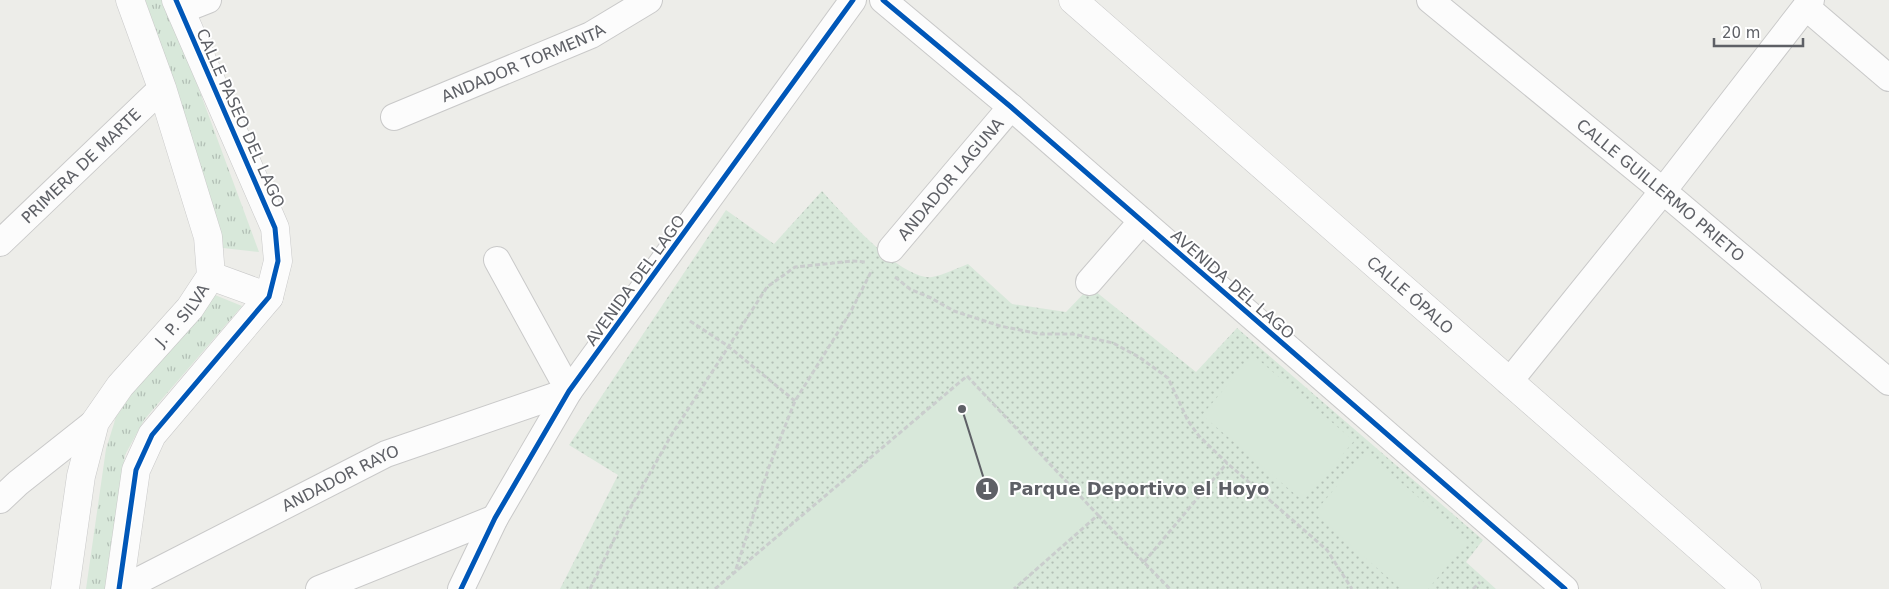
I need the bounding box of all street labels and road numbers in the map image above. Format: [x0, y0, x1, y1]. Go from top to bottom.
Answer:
street label: ANDADOR TORMENTA [439, 20, 609, 106]
street label: CALLE PASEO DEL LAGO [192, 26, 289, 211]
street label: PRIMERA DE MARTE [18, 104, 145, 227]
street label: ANDADOR LAGUNA [894, 114, 1008, 244]
street label: CALLE GUILLERMO PRIETO [1573, 115, 1748, 266]
street label: AVENIDA DEL LAGO [582, 211, 689, 349]
street label: AVENIDA DEL LAGO [1167, 226, 1298, 343]
street label: CALLE ÓPALO [1363, 252, 1457, 338]
street label: J. P. SILVA [150, 280, 213, 351]
street label: ANDADOR RAYO [279, 441, 401, 516]

